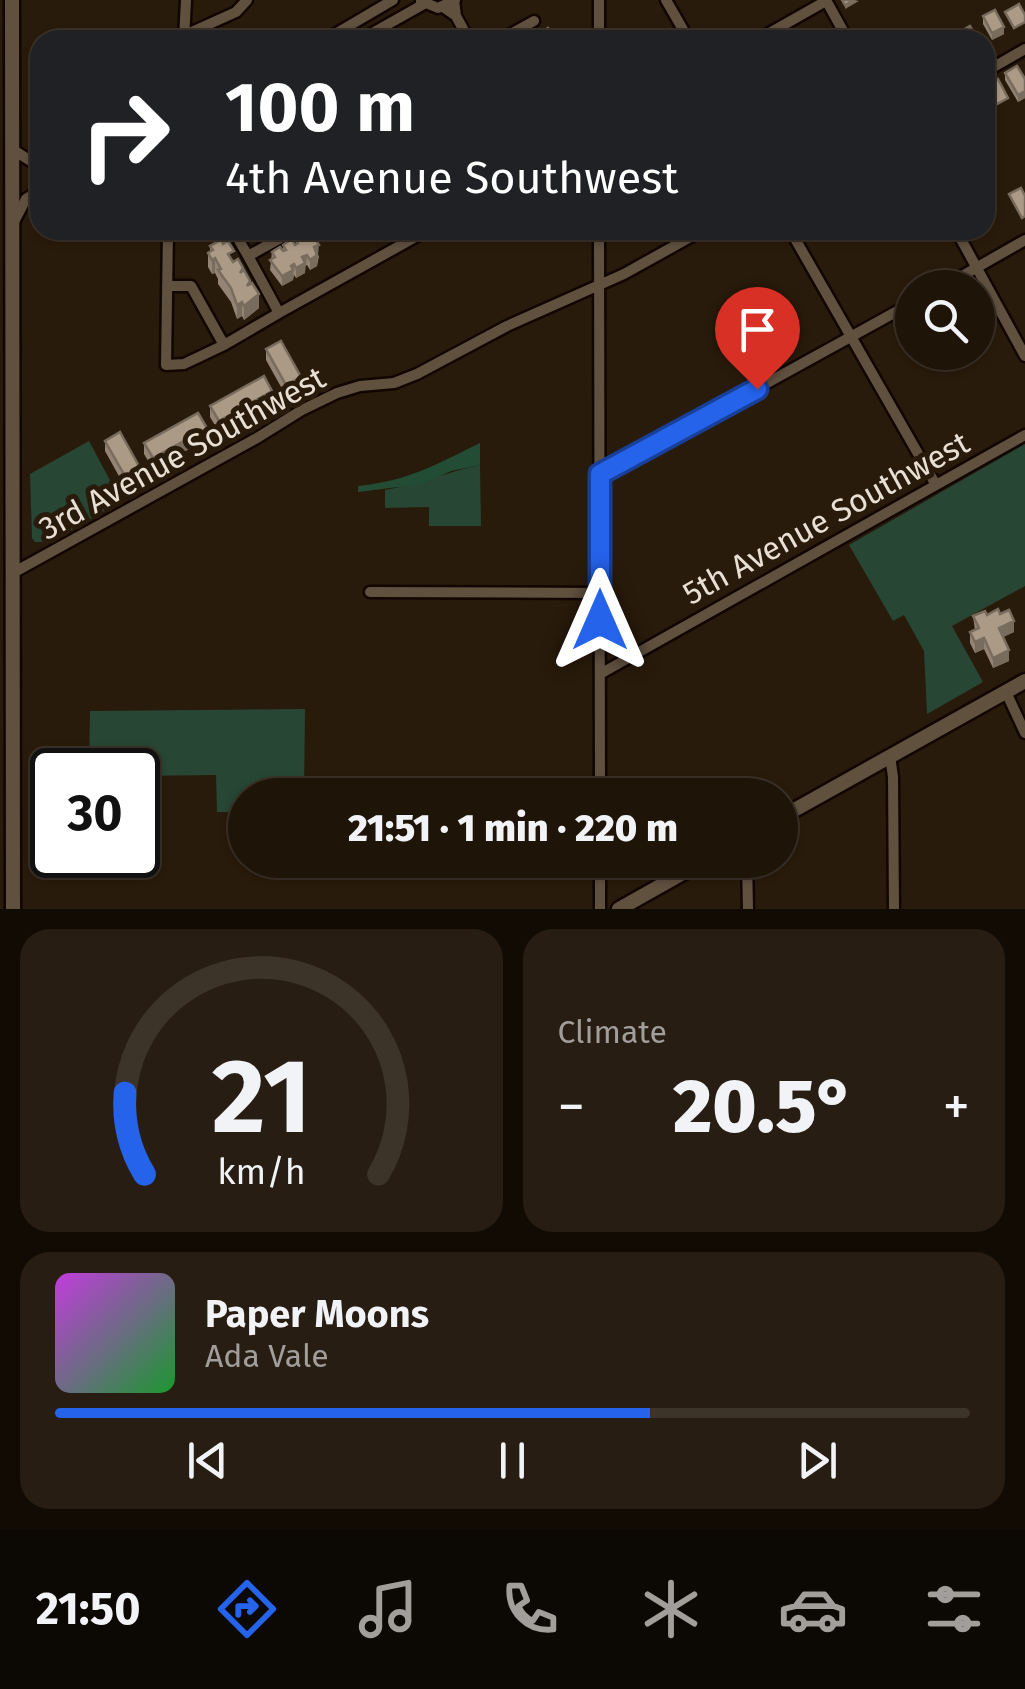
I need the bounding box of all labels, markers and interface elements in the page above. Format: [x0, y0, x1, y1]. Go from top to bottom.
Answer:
text: 100 m [225, 66, 415, 150]
icon: right [60, 70, 190, 200]
text: 4th Avenue Southwest [225, 151, 678, 205]
map controls [895, 270, 995, 370]
button: search [895, 270, 995, 370]
pin [715, 287, 800, 390]
icon: arrive [730, 302, 785, 357]
street label: 3rd Avenue Southwest [32, 358, 332, 548]
street label: 5th Avenue Southwest [676, 423, 976, 612]
position arrow [548, 568, 652, 672]
speed limit sign: 30 [30, 748, 160, 878]
text: 21:51 · 1 min · 220 m [348, 805, 678, 851]
text: Climate [558, 1013, 667, 1051]
text: 21 [211, 1035, 311, 1160]
text: 20.5° [673, 1062, 855, 1152]
text: − [558, 1074, 585, 1140]
text: + [943, 1074, 970, 1140]
text: km/h [217, 1151, 305, 1193]
text: Paper Moons [205, 1291, 429, 1337]
text: Ada Vale [205, 1337, 329, 1375]
icon: previous [180, 1433, 235, 1488]
icon: pause [485, 1433, 540, 1488]
icon: next [790, 1433, 845, 1488]
icon: directions [212, 1574, 282, 1644]
icon: music [353, 1574, 423, 1644]
icon: phone [495, 1574, 565, 1644]
icon: climate [636, 1574, 706, 1644]
icon: car [778, 1574, 848, 1644]
icon: filters [919, 1574, 989, 1644]
text: 21:50 [36, 1582, 140, 1636]

